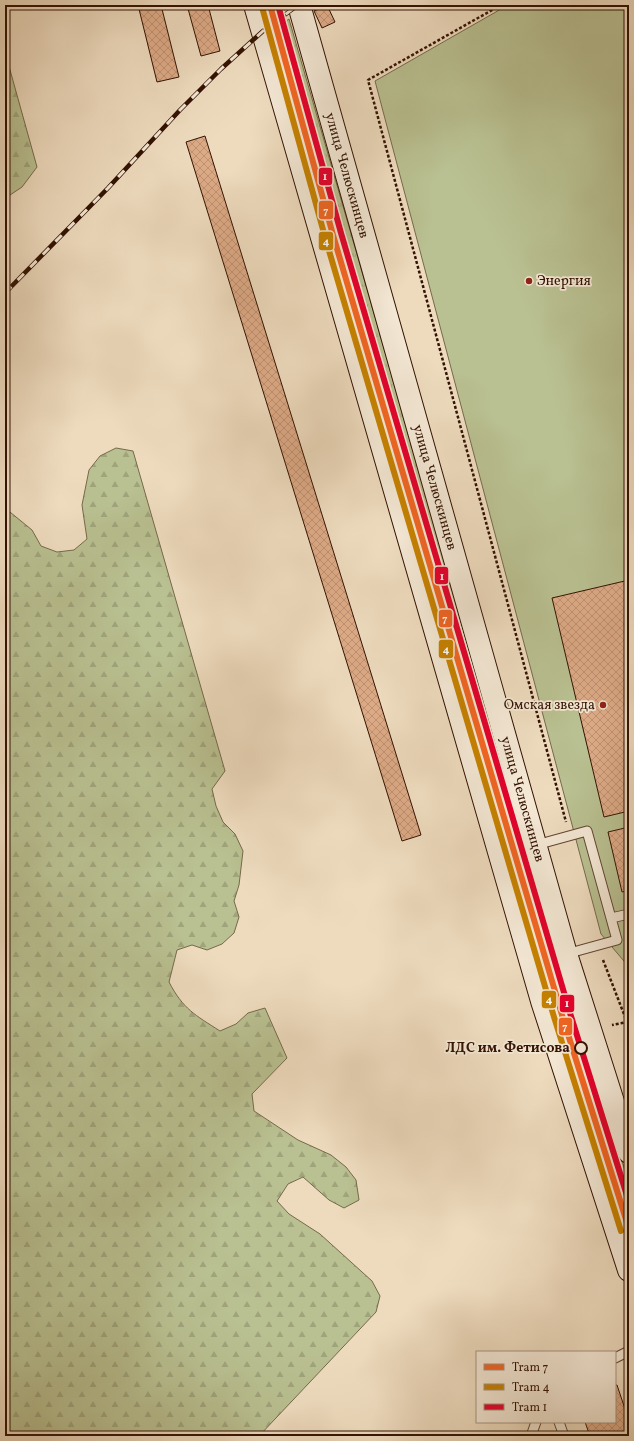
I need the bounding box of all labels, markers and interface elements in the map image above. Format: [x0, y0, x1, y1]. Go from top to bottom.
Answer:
street label: улица Челюскинцев [320, 110, 374, 240]
line badge: 1 [318, 167, 333, 186]
text: 1 [323, 170, 327, 185]
line badge: 7 [318, 200, 334, 220]
text: 7 [323, 204, 329, 219]
line badge: 4 [318, 231, 334, 251]
text: 4 [323, 235, 330, 250]
place label: Энергия [537, 272, 591, 291]
marker: Энергия [524, 276, 534, 286]
street label: улица Челюскинцев [408, 422, 461, 552]
line badge: 1 [434, 566, 449, 585]
text: 1 [440, 570, 444, 585]
line badge: 7 [438, 609, 453, 628]
text: 7 [442, 612, 448, 627]
line badge: 4 [438, 639, 454, 659]
text: 4 [443, 643, 450, 658]
place label: Омская звезда [504, 696, 595, 715]
marker: Омская звезда [598, 700, 608, 710]
street label: улица Челюскинцев [496, 734, 549, 864]
line badge: 4 [541, 990, 557, 1009]
text: 4 [546, 993, 553, 1008]
line badge: 1 [559, 994, 575, 1013]
text: 1 [565, 997, 569, 1012]
line badge: 7 [558, 1017, 573, 1036]
text: 7 [562, 1020, 568, 1035]
place label: ЛДС им. Фетисова [446, 1039, 570, 1058]
marker: ЛДС им. Фетисова [574, 1041, 588, 1055]
legend [476, 1351, 616, 1423]
text: Tram 7 [512, 1360, 549, 1376]
text: Tram 4 [512, 1380, 550, 1396]
text: Tram 1 [512, 1400, 547, 1416]

